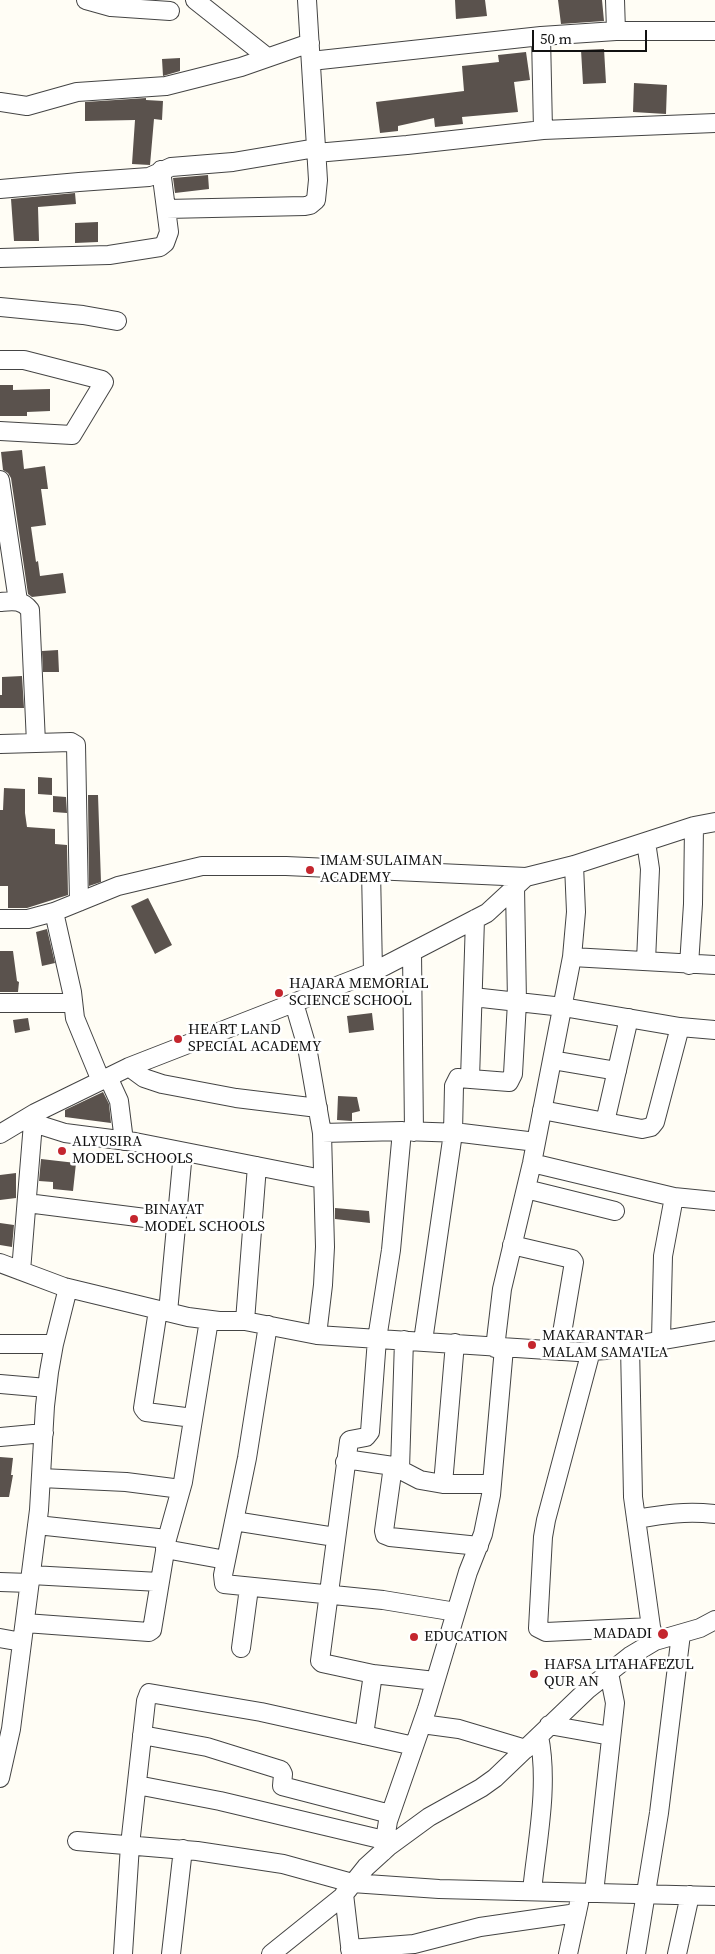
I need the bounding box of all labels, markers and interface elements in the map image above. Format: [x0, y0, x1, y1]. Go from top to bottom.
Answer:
scale bar [535, 20, 650, 52]
text: 50 m [540, 28, 572, 49]
place label: IMAM SULAIMAN ACADEMY [320, 852, 442, 887]
marker: IMAM SULAIMAN ACADEMY [304, 864, 316, 876]
place label: HAJARA MEMORIAL SCIENCE SCHOOL [289, 975, 429, 1010]
marker: HAJARA MEMORIAL SCIENCE SCHOOL [273, 987, 285, 999]
place label: HEART LAND SPECIAL ACADEMY [188, 1021, 321, 1056]
marker: HEART LAND SPECIAL ACADEMY [172, 1033, 184, 1045]
place label: ALYUSIRA MODEL SCHOOLS [72, 1133, 193, 1168]
marker: ALYUSIRA MODEL SCHOOLS [56, 1145, 68, 1157]
place label: BINAYAT MODEL SCHOOLS [144, 1201, 265, 1236]
marker: BINAYAT MODEL SCHOOLS [128, 1213, 140, 1225]
place label: MAKARANTAR MALAM SAMA'ILA [542, 1327, 668, 1362]
marker: MAKARANTAR MALAM SAMA'ILA [526, 1339, 538, 1351]
place label: MADADI [593, 1625, 652, 1643]
marker: MADADI [656, 1627, 670, 1641]
place label: EDUCATION [424, 1628, 508, 1646]
marker: EDUCATION [408, 1631, 420, 1643]
place label: HAFSA LITAHAFEZUL QUR AN [544, 1656, 694, 1691]
marker: HAFSA LITAHAFEZUL QUR AN [528, 1668, 540, 1680]

